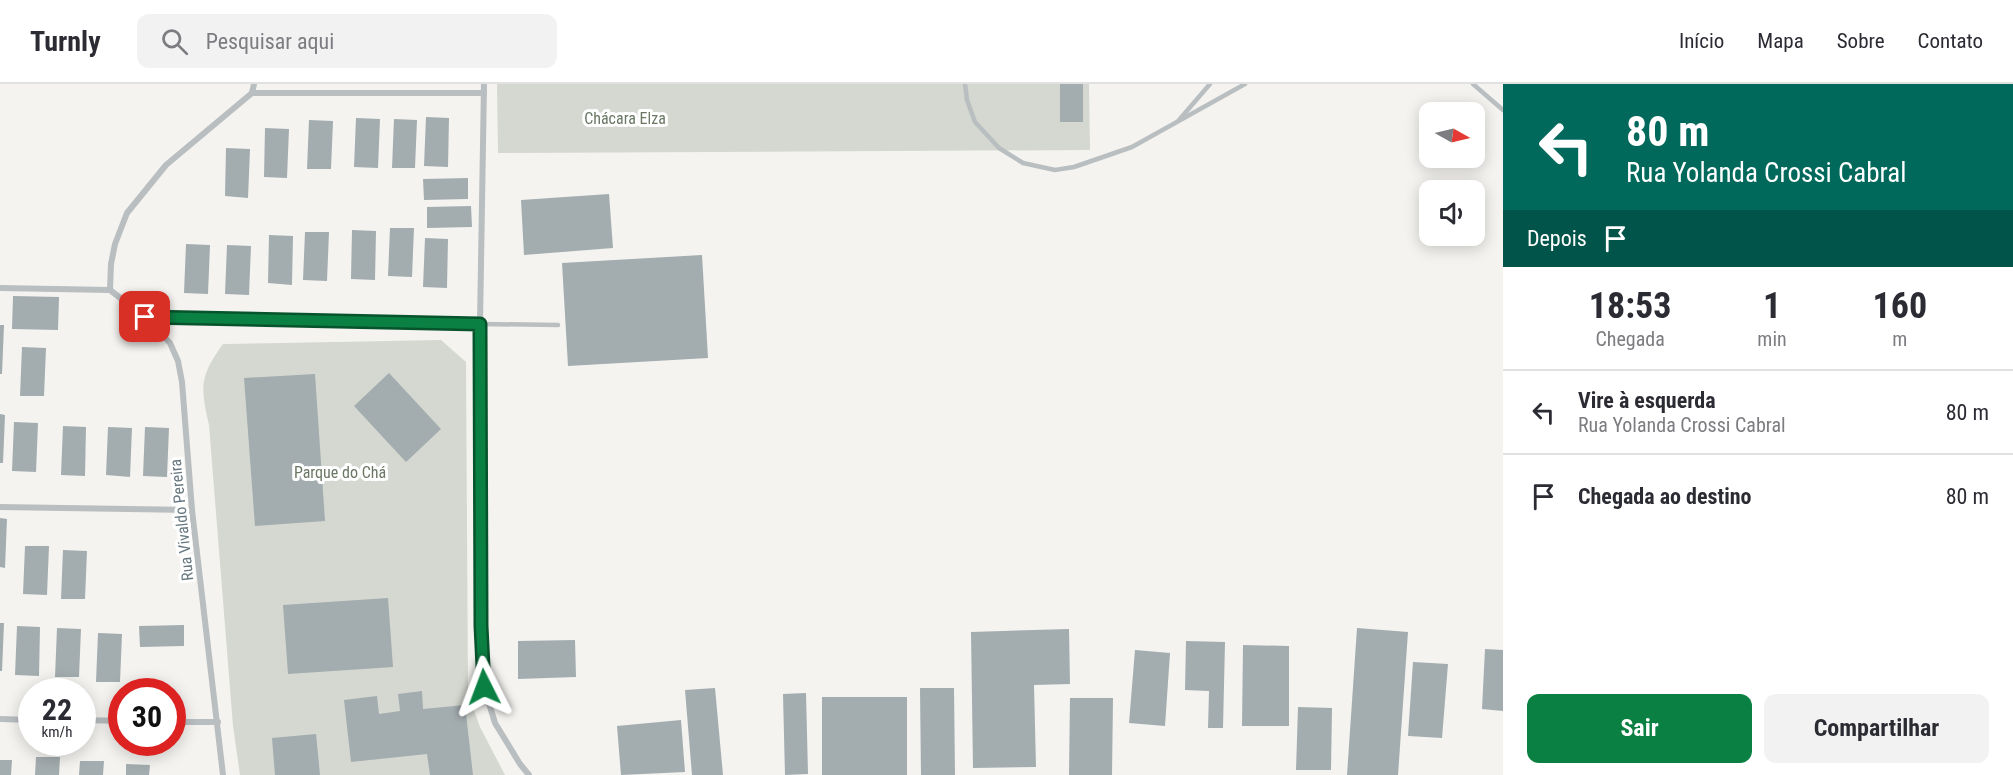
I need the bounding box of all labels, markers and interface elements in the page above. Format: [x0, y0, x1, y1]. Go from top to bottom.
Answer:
search box [137, 14, 557, 68]
text: Turnly [30, 25, 101, 58]
icon: search [158, 25, 191, 58]
text: Pesquisar aqui [206, 29, 334, 54]
text: Início [1679, 29, 1724, 53]
text: Mapa [1757, 29, 1804, 53]
text: Sobre [1837, 29, 1885, 53]
text: Contato [1918, 29, 1983, 53]
north arrow [1419, 102, 1485, 168]
map controls [1419, 102, 1485, 246]
text: 80 m [1626, 107, 1709, 156]
icon: left [1527, 108, 1605, 186]
park label: Chácara Elza [584, 109, 666, 128]
text: Rua Yolanda Crossi Cabral [1626, 157, 1906, 189]
button: sound [1419, 180, 1485, 246]
icon: arrive [1599, 222, 1632, 255]
text: Depois [1527, 226, 1587, 251]
text: 18:53 [1589, 285, 1671, 327]
text: 1 [1763, 285, 1781, 327]
text: 160 [1873, 285, 1927, 327]
pin [119, 291, 170, 342]
icon: arrive [128, 300, 161, 333]
text: Chegada [1596, 327, 1665, 351]
text: min [1757, 327, 1787, 351]
text: m [1892, 327, 1907, 351]
text: Vire à esquerda [1578, 388, 1716, 413]
icon: left [1527, 396, 1560, 429]
text: 80 m [1946, 400, 1989, 425]
text: Rua Yolanda Crossi Cabral [1578, 413, 1786, 437]
street label: Rua Vivaldo Pereira [166, 458, 197, 582]
park label: Parque do Chá [294, 463, 386, 482]
icon: arrive [1527, 480, 1560, 513]
text: Chegada ao destino [1578, 484, 1752, 509]
text: 80 m [1946, 484, 1989, 509]
position arrow [452, 655, 516, 719]
speed limit sign: 30 [108, 678, 186, 756]
text: 22 [42, 692, 72, 727]
button: Sair [1527, 694, 1752, 763]
button: Compartilhar [1764, 694, 1989, 763]
text: km/h [42, 723, 72, 741]

